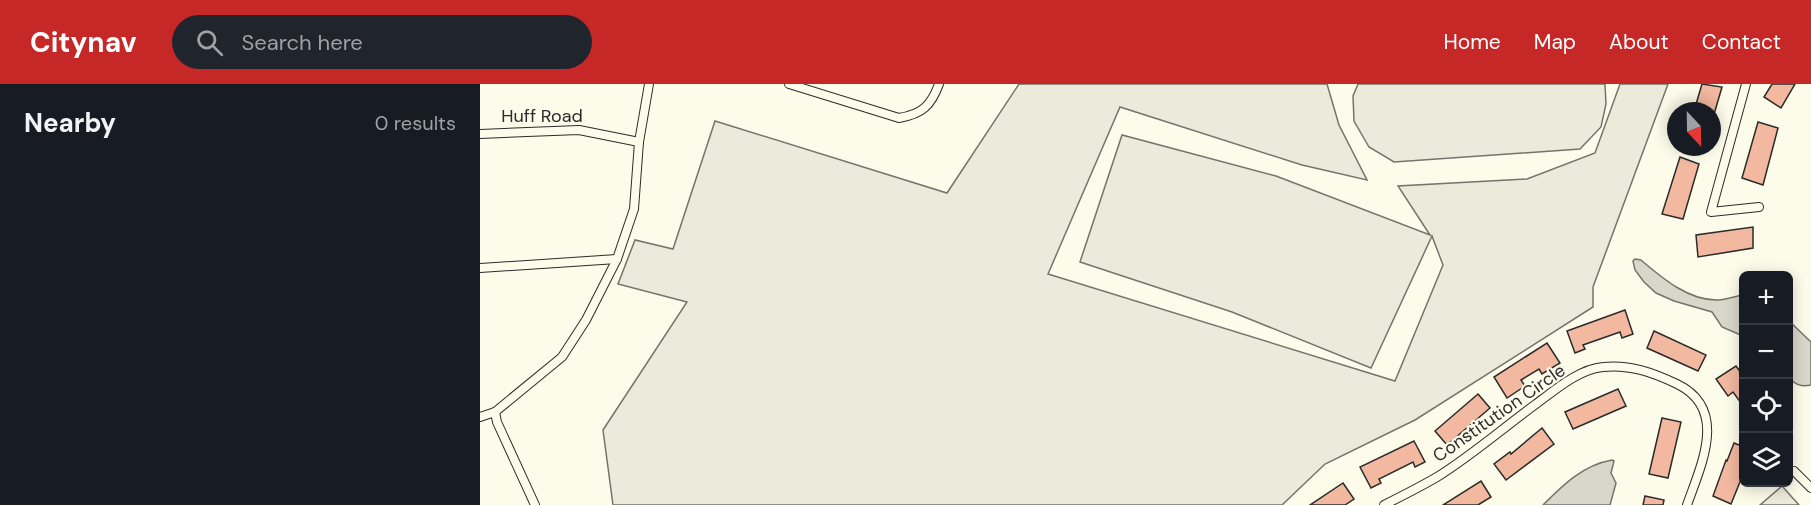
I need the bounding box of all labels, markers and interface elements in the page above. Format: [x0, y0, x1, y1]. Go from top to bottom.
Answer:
search box [172, 15, 592, 69]
text: Citynav [30, 24, 136, 61]
icon: search [193, 26, 226, 59]
text: Search here [241, 28, 363, 57]
text: Home [1443, 28, 1501, 56]
text: Map [1534, 28, 1576, 56]
text: About [1609, 28, 1669, 56]
text: Contact [1702, 28, 1781, 56]
north arrow [1667, 102, 1721, 156]
street label: Huff Road [501, 104, 583, 128]
text: Nearby [24, 106, 116, 140]
text: 0 results [375, 110, 456, 136]
map controls [1739, 271, 1793, 487]
button: + [1739, 271, 1793, 325]
button: − [1739, 325, 1793, 379]
street label: Constitution Circle [1428, 358, 1570, 468]
button: locate [1739, 379, 1793, 433]
button: layers [1739, 433, 1793, 487]

